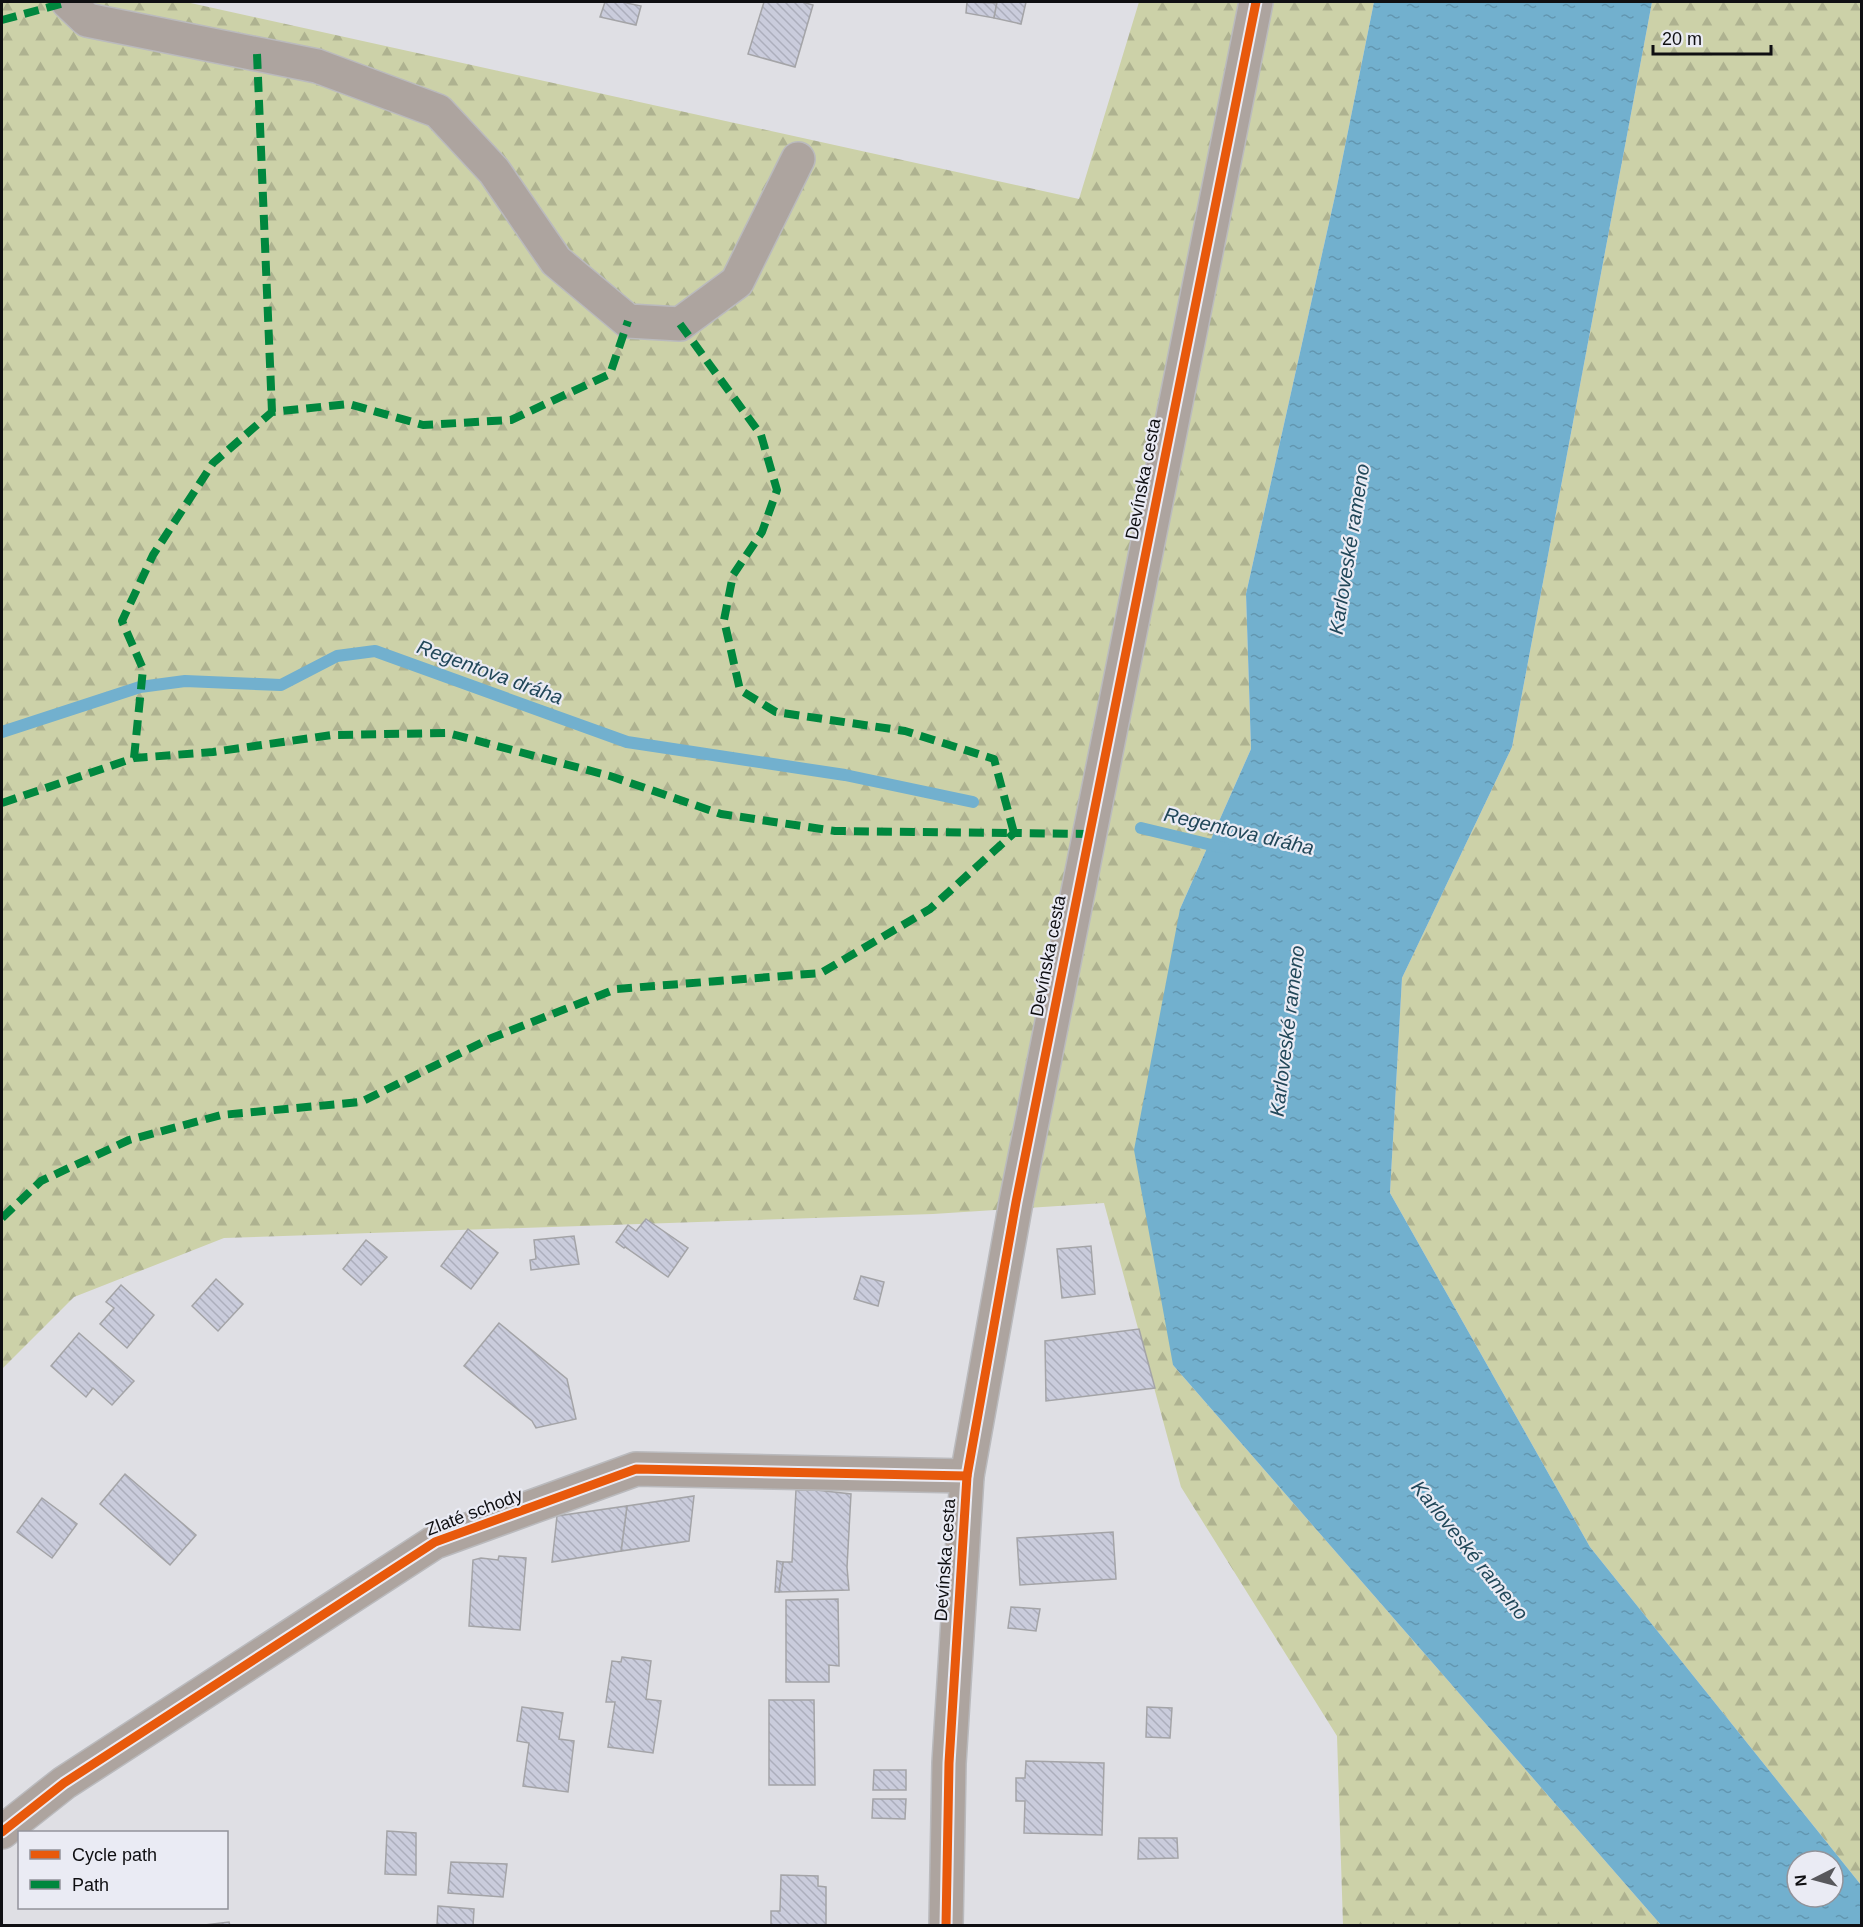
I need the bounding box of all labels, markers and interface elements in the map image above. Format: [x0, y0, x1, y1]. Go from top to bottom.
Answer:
scale bar [1653, 18, 1772, 56]
text: 20 m [1662, 29, 1702, 49]
street label: Devínska cesta [1121, 416, 1165, 541]
water label: Karloveské rameno [1325, 462, 1373, 636]
water label: Regentova dráha [414, 635, 566, 709]
water label: Regentova dráha [1162, 803, 1316, 859]
street label: Devínska cesta [1026, 893, 1070, 1018]
water label: Karloveské rameno [1266, 944, 1308, 1118]
water label: Karloveské rameno [1407, 1476, 1533, 1624]
street label: Zlaté schody [423, 1484, 525, 1540]
street label: Devínska cesta [931, 1497, 959, 1622]
legend [18, 1831, 228, 1909]
text: Cycle path [72, 1845, 157, 1865]
north arrow [1785, 1849, 1845, 1909]
text: N [1792, 1874, 1810, 1887]
text: Path [72, 1875, 109, 1895]

